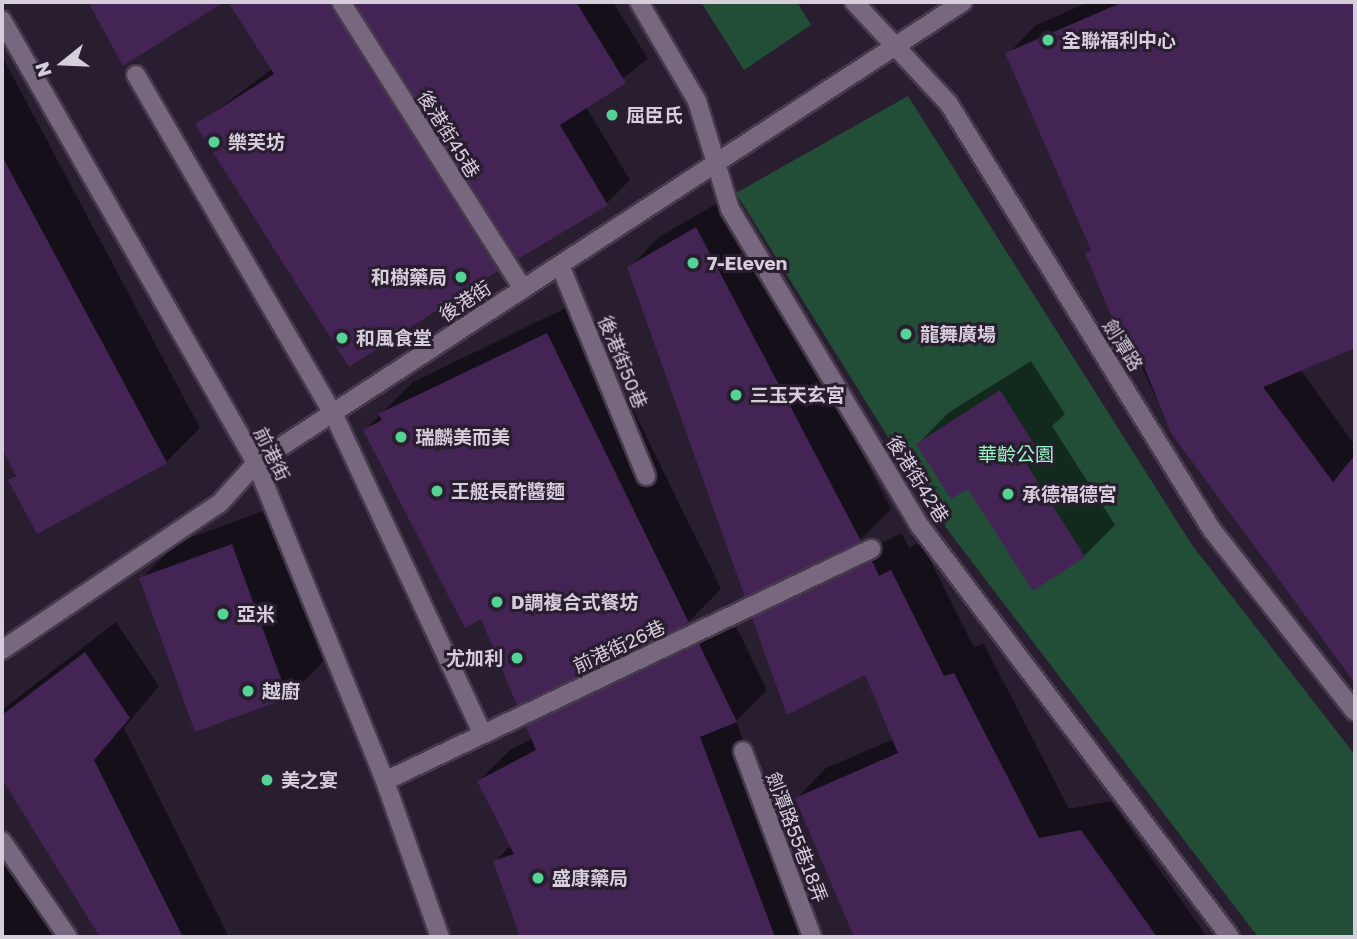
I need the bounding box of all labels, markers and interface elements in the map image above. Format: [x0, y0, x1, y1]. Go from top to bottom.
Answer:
north arrow [28, 28, 98, 98]
place label: 全聯福利中心 [1062, 29, 1176, 51]
marker: 全聯福利中心 [1040, 32, 1056, 48]
text: N [29, 59, 56, 80]
street label: 後港街45巷 [413, 86, 485, 182]
place label: 屈臣氏 [626, 104, 683, 126]
marker: 屈臣氏 [604, 107, 620, 123]
place label: 樂芙坊 [228, 131, 285, 153]
marker: 樂芙坊 [206, 134, 222, 150]
place label: 7-Eleven [707, 252, 787, 274]
marker: 7-Eleven [685, 255, 701, 271]
place label: 和樹藥局 [371, 266, 447, 288]
marker: 和樹藥局 [453, 269, 469, 285]
street label: 後港街 [435, 276, 495, 326]
street label: 後港街50巷 [594, 312, 652, 412]
street label: 劍潭路 [1098, 315, 1148, 375]
place label: 龍舞廣場 [920, 323, 996, 345]
marker: 龍舞廣場 [898, 326, 914, 342]
place label: 和風食堂 [356, 327, 432, 349]
marker: 和風食堂 [334, 330, 350, 346]
place label: 三玉天玄宮 [750, 384, 845, 406]
marker: 三玉天玄宮 [728, 387, 744, 403]
street label: 前港街 [249, 423, 295, 485]
place label: 瑞麟美而美 [415, 426, 510, 448]
marker: 瑞麟美而美 [393, 429, 409, 445]
street label: 後港街42巷 [882, 431, 954, 527]
park label: 華齡公園 [978, 443, 1054, 465]
place label: 王艇長酢醬麵 [451, 480, 565, 502]
marker: 王艇長酢醬麵 [429, 483, 445, 499]
place label: 承德福德宮 [1022, 483, 1117, 505]
marker: 承德福德宮 [1000, 486, 1016, 502]
place label: D調複合式餐坊 [511, 591, 639, 613]
marker: D調複合式餐坊 [489, 594, 505, 610]
place label: 亞米 [237, 603, 275, 625]
marker: 亞米 [215, 606, 231, 622]
street label: 前港街26巷 [570, 615, 668, 677]
place label: 尤加利 [446, 647, 503, 669]
marker: 尤加利 [509, 650, 525, 666]
place label: 越廚 [262, 680, 300, 702]
marker: 越廚 [240, 683, 256, 699]
place label: 美之宴 [281, 769, 338, 791]
street label: 劍潭路55巷18弄 [762, 769, 832, 905]
marker: 美之宴 [259, 772, 275, 788]
place label: 盛康藥局 [552, 867, 628, 889]
marker: 盛康藥局 [530, 870, 546, 886]

